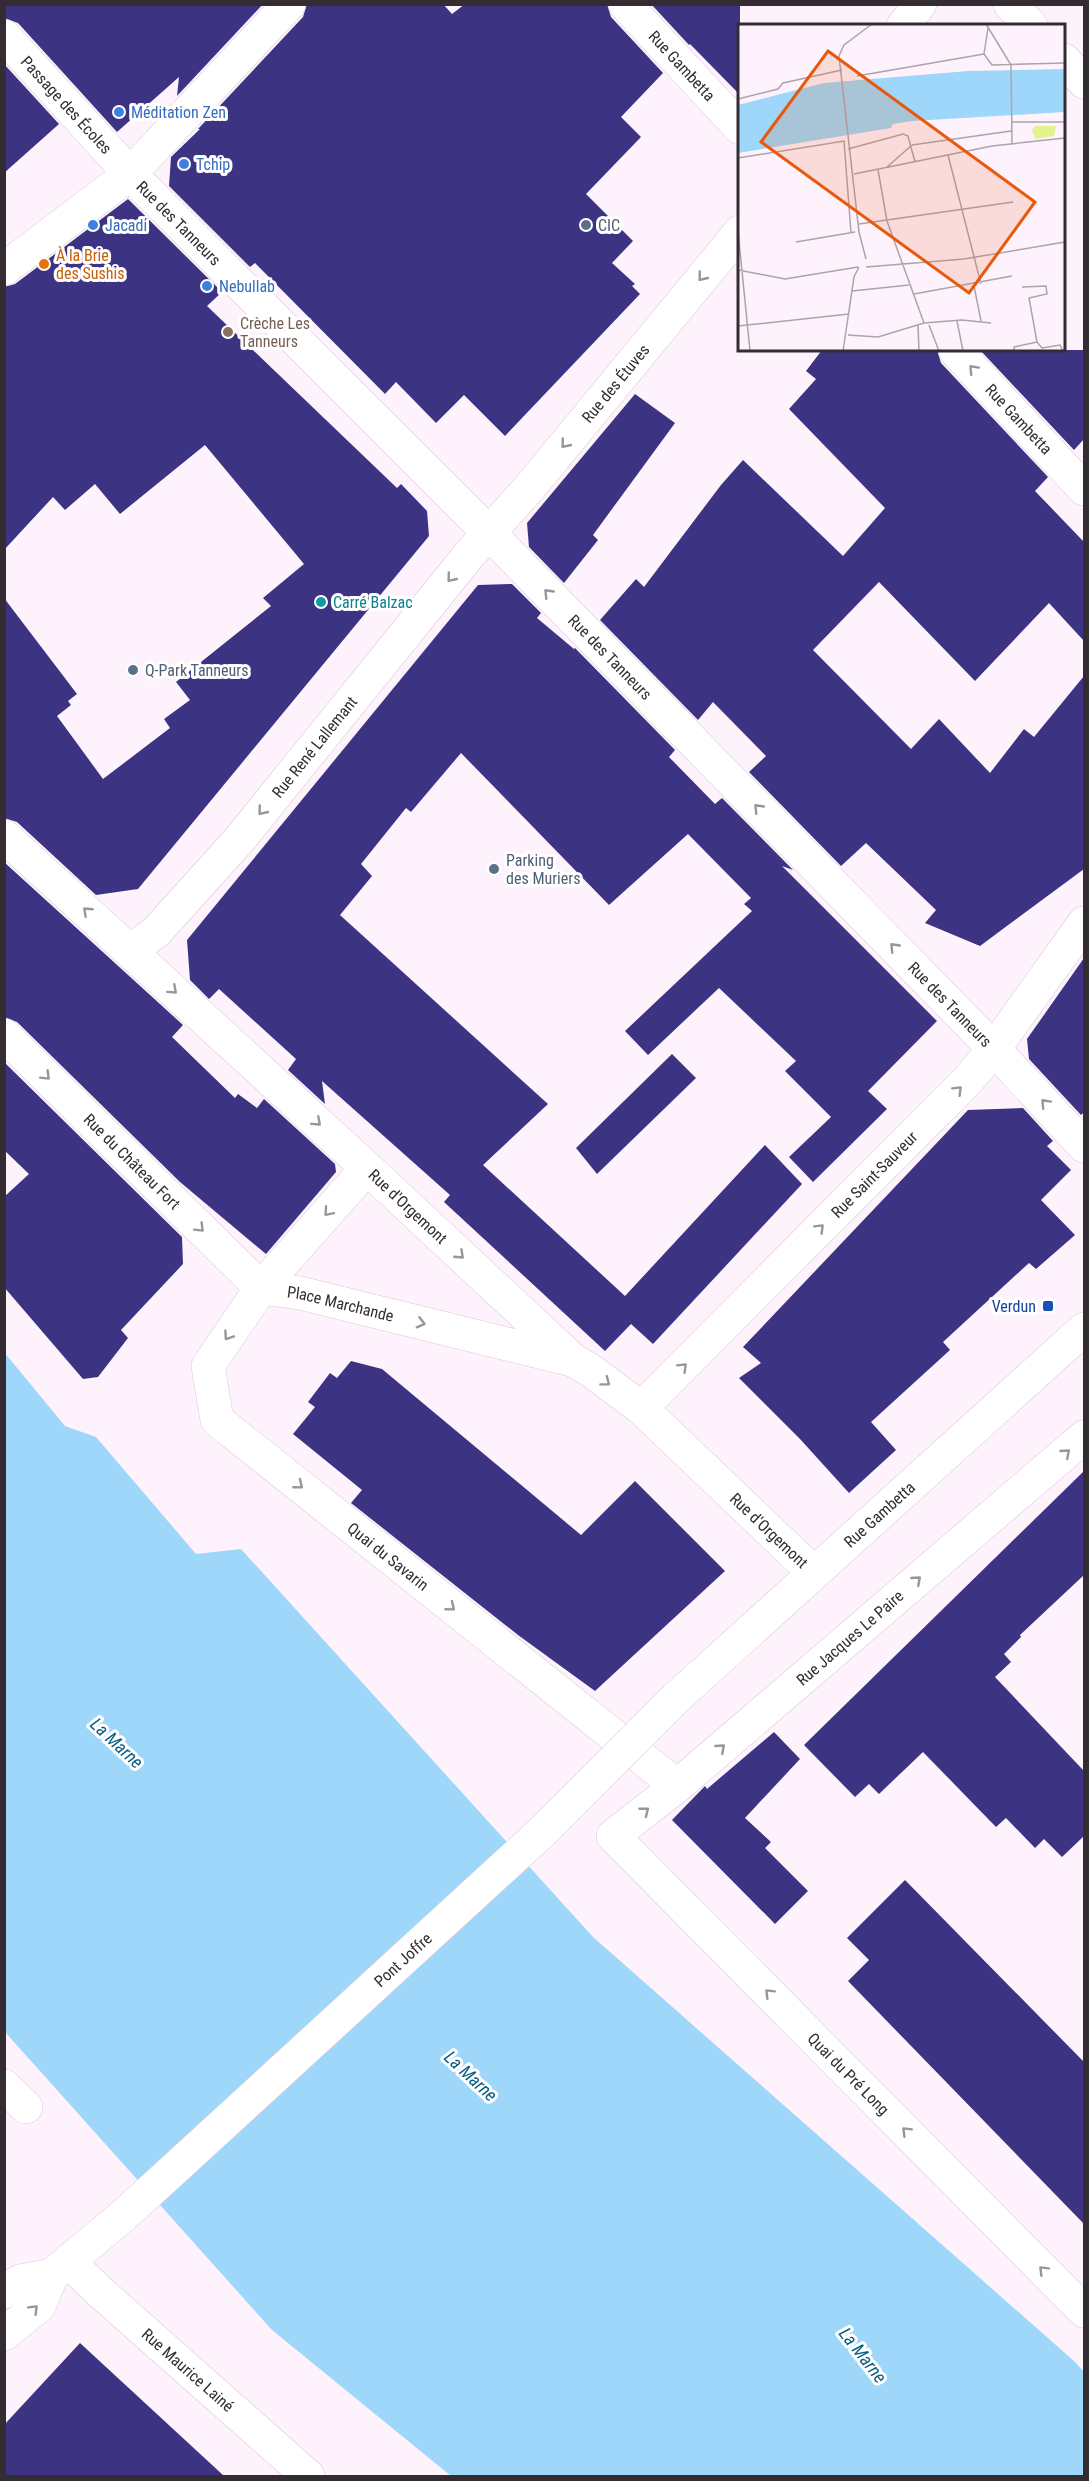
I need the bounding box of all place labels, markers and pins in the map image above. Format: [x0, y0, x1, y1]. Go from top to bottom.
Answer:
place label: Méditation Zen [131, 103, 226, 122]
marker: Méditation Zen [112, 105, 126, 119]
place label: Tchip [196, 155, 230, 174]
marker: Tchip [177, 157, 191, 171]
place label: Jacadi [105, 216, 147, 235]
place label: CIC [598, 216, 620, 235]
marker: Jacadi [86, 218, 100, 232]
marker: CIC [579, 218, 593, 232]
place label: À la Brie des Sushis [56, 246, 124, 283]
marker: À la Brie des Sushis [37, 257, 51, 271]
place label: Nebullab [219, 277, 275, 296]
marker: Nebullab [200, 279, 214, 293]
place label: Crèche Les Tanneurs [240, 314, 310, 351]
marker: Crèche Les Tanneurs [221, 325, 235, 339]
place label: Carré Balzac [333, 593, 413, 612]
marker: Carré Balzac [314, 595, 328, 609]
place label: Q-Park Tanneurs [145, 661, 249, 680]
marker: Q-Park Tanneurs [126, 663, 140, 677]
place label: Parking des Muriers [506, 851, 580, 888]
marker: Parking des Muriers [487, 862, 501, 876]
place label: Verdun [992, 1297, 1036, 1316]
marker: Verdun [1041, 1299, 1055, 1313]

